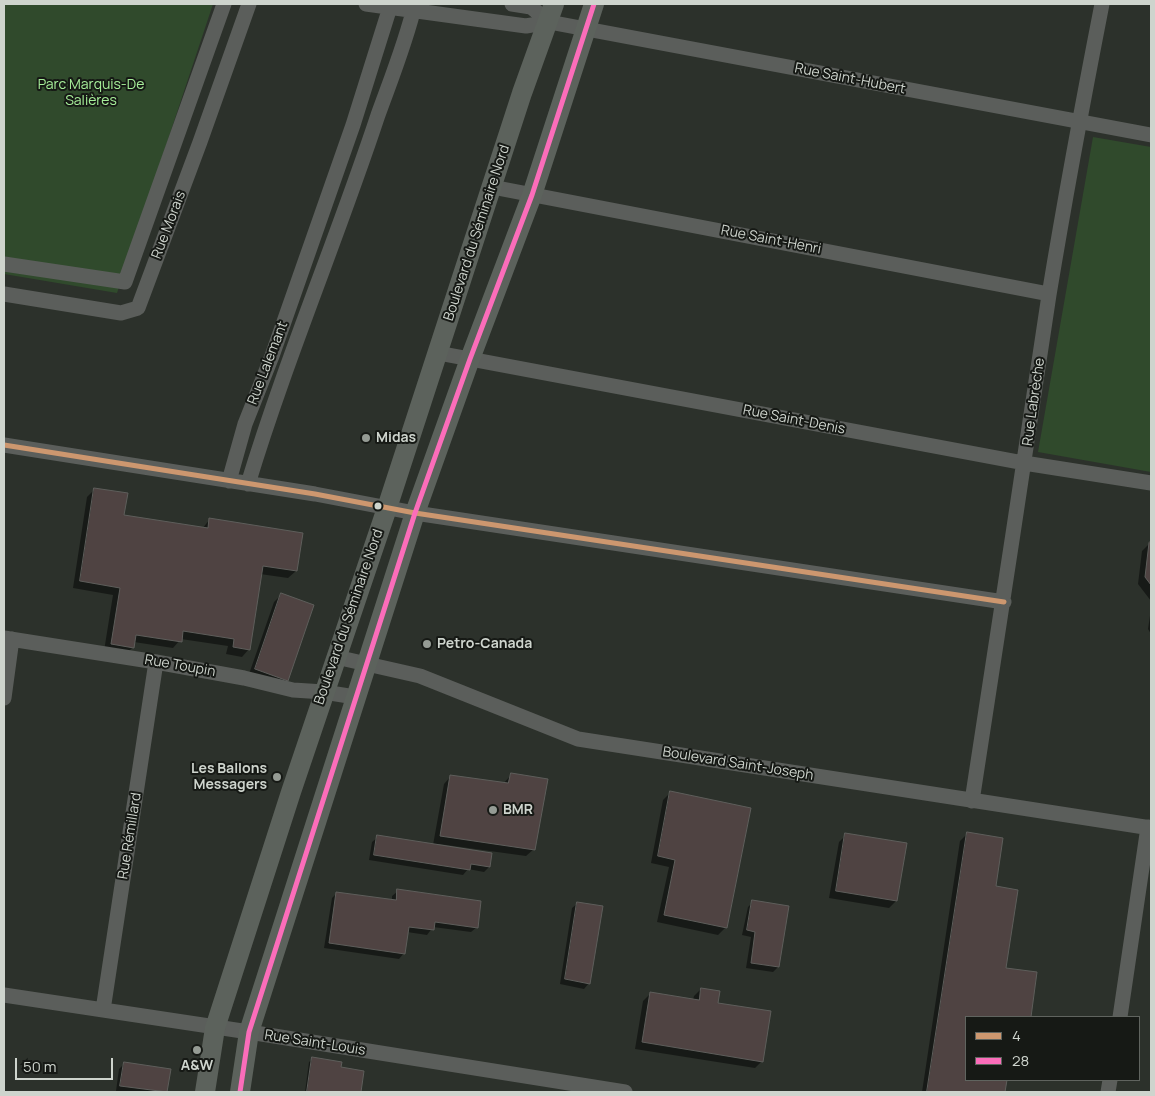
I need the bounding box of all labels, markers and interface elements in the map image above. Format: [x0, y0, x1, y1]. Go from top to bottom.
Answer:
street label: Rue Saint-Hubert [793, 60, 907, 98]
park label: Parc Marquis-De Salières [38, 77, 144, 110]
street label: Boulevard du Séminaire Nord [441, 143, 513, 323]
street label: Rue Morais [148, 189, 190, 261]
street label: Rue Saint-Henri [719, 222, 823, 258]
street label: Rue Lalemant [244, 319, 292, 407]
street label: Rue Labrèche [1020, 357, 1048, 447]
street label: Rue Saint-Denis [741, 402, 847, 438]
place label: Midas [376, 430, 416, 446]
marker: Midas [360, 432, 372, 444]
unlabelled marker [373, 501, 383, 511]
street label: Boulevard du Séminaire Nord [311, 527, 387, 707]
place label: Petro-Canada [437, 636, 532, 652]
marker: Petro-Canada [421, 638, 433, 650]
street label: Rue Toupin [143, 651, 217, 681]
street label: Boulevard Saint-Joseph [661, 744, 815, 784]
place label: Les Ballons Messagers [191, 761, 267, 794]
marker: Les Ballons Messagers [271, 771, 283, 783]
street label: Rue Rémillard [115, 791, 145, 881]
place label: BMR [503, 802, 533, 818]
marker: BMR [487, 804, 499, 816]
legend [965, 1016, 1140, 1081]
text: 4 [1012, 1025, 1021, 1046]
street label: Rue Saint-Louis [263, 1027, 367, 1059]
marker: A&W [191, 1044, 203, 1056]
scale bar [18, 1048, 115, 1080]
text: 28 [1012, 1050, 1029, 1071]
text: 50 m [23, 1056, 57, 1077]
place label: A&W [181, 1058, 213, 1074]

